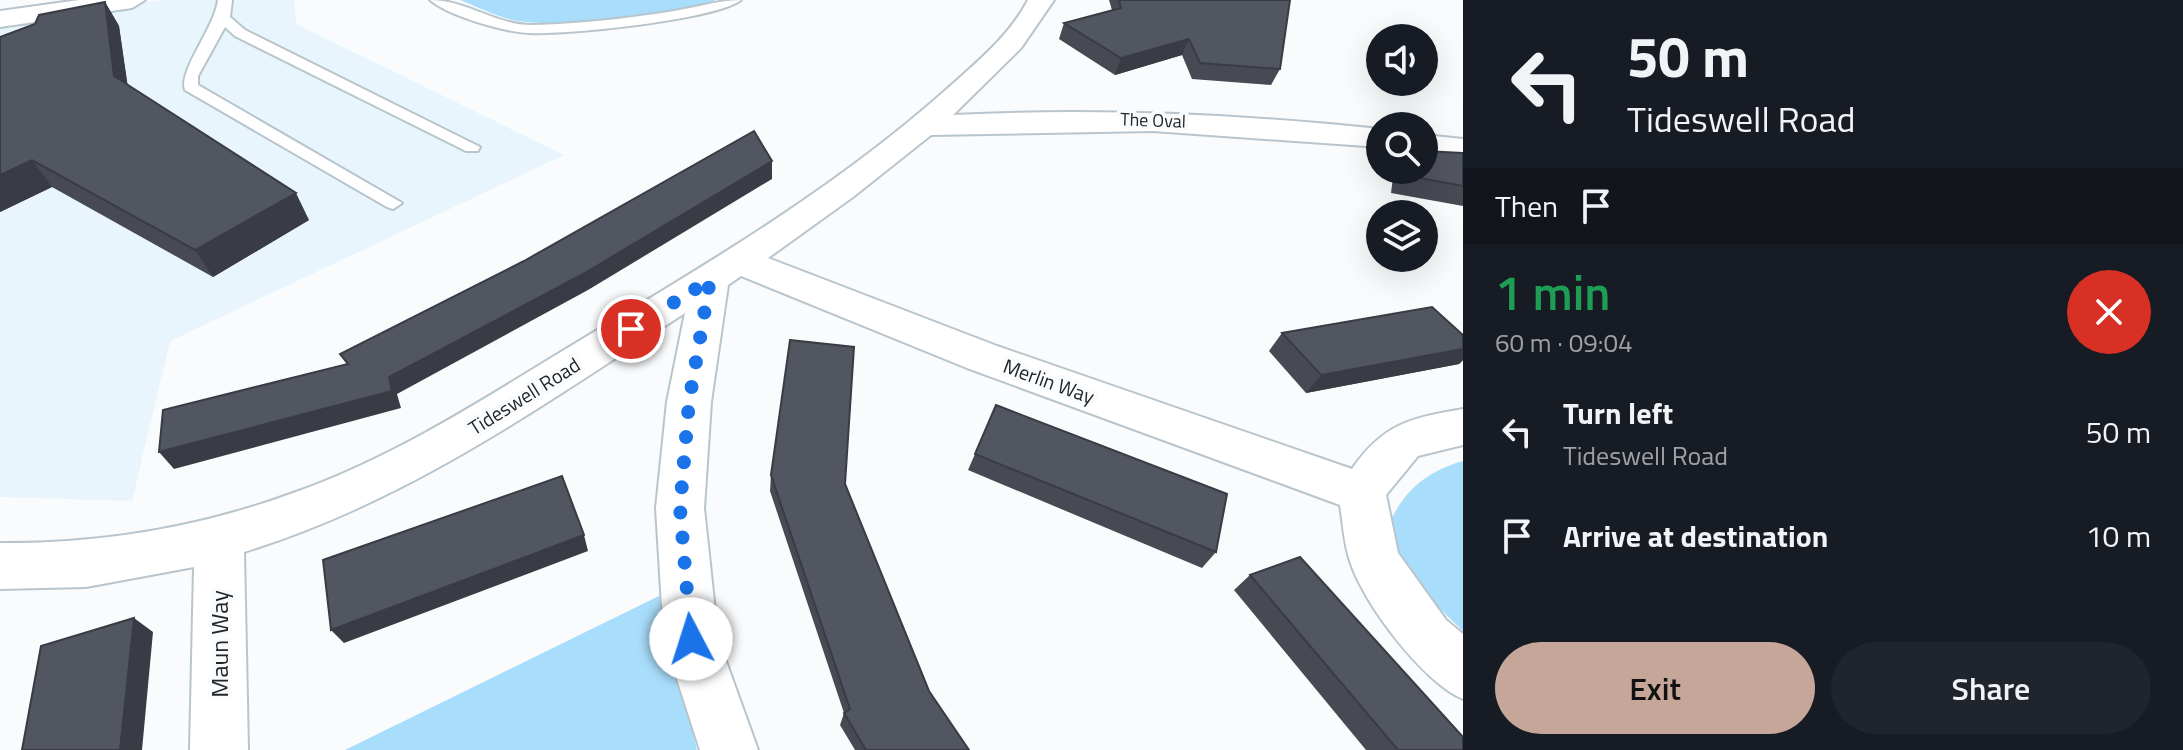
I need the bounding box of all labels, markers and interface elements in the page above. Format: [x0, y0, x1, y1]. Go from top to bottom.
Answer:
text: 50 m [1627, 14, 1749, 99]
map controls [1366, 24, 1438, 272]
button: sound [1366, 24, 1438, 96]
icon: left [1495, 32, 1599, 136]
text: Tideswell Road [1627, 91, 1856, 146]
street label: The Oval [1120, 105, 1186, 135]
button: search [1366, 112, 1438, 184]
text: Then [1495, 183, 1558, 229]
icon: arrive [1574, 184, 1618, 228]
button: layers [1366, 200, 1438, 272]
text: 1 min [1495, 256, 1610, 329]
button: close [2067, 270, 2151, 354]
pin [597, 295, 665, 363]
icon: arrive [609, 307, 653, 351]
text: 60 m · 09:04 [1495, 323, 1633, 362]
street label: Tideswell Road [462, 349, 586, 443]
street label: Merlin Way [999, 350, 1099, 412]
text: Turn left [1563, 390, 1673, 436]
text: 50 m [2086, 409, 2151, 455]
icon: left [1495, 410, 1539, 454]
text: Tideswell Road [1563, 436, 1728, 475]
text: Arrive at destination [1563, 513, 1828, 559]
text: 10 m [2086, 513, 2151, 559]
icon: arrive [1495, 514, 1539, 558]
street label: Maun Way [201, 590, 237, 698]
position arrow [649, 597, 733, 681]
button: Exit [1495, 642, 1815, 734]
button: Share [1831, 642, 2151, 734]

